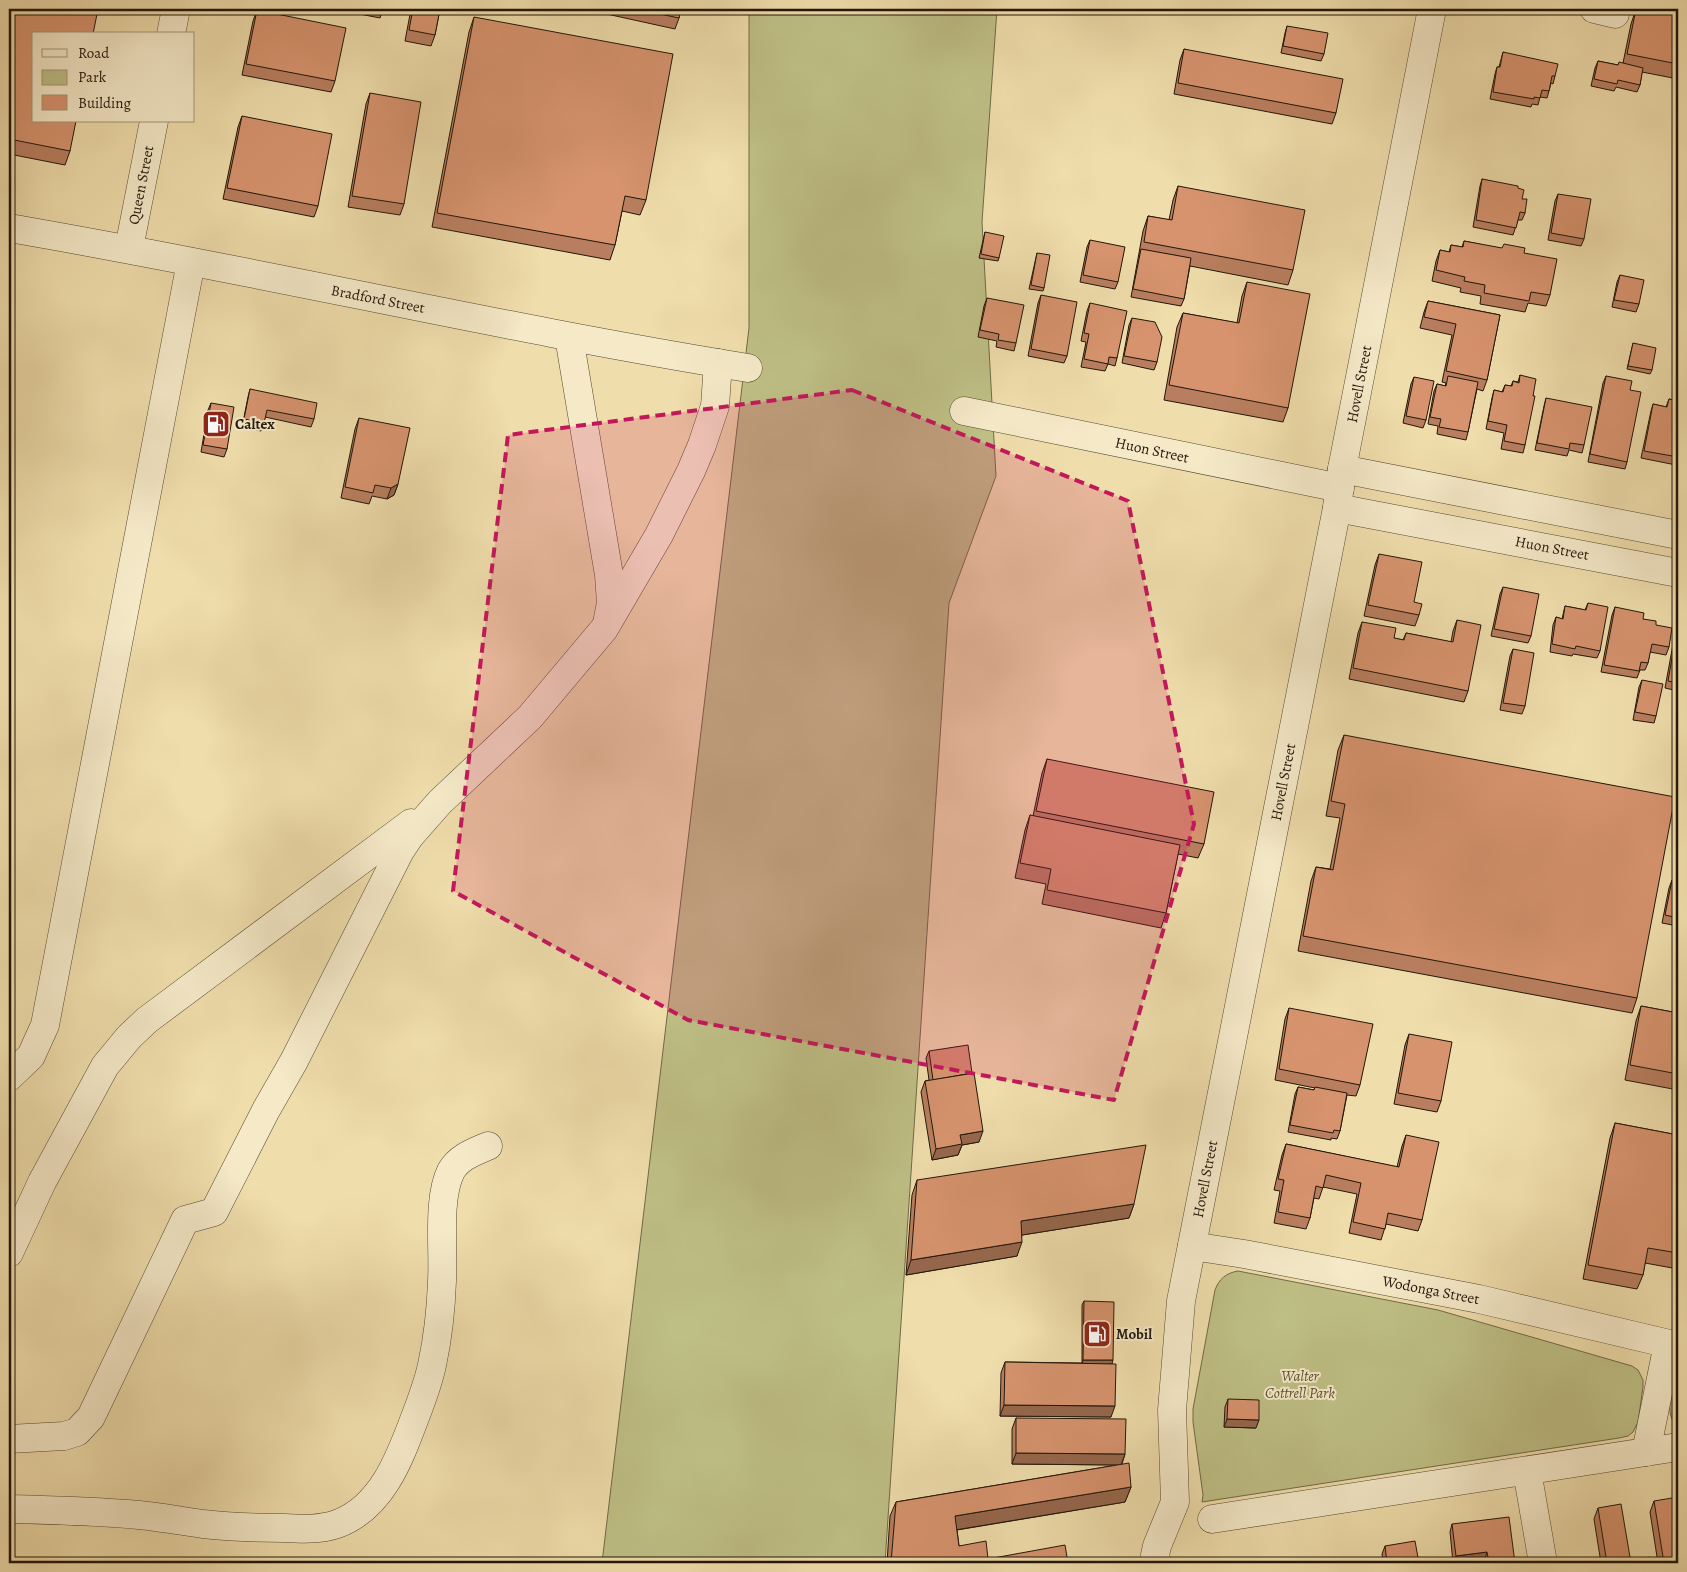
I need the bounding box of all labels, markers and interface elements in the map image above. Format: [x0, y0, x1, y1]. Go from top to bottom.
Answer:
legend [32, 32, 195, 122]
text: Road [78, 43, 110, 63]
text: Park [78, 67, 107, 87]
text: Building [78, 93, 131, 113]
street label: Queen Street [124, 144, 158, 226]
street label: Bradford Street [329, 280, 427, 318]
street label: Hovell Street [1342, 343, 1376, 424]
fuel station icon: Caltex [201, 409, 231, 439]
place label: Caltex [235, 414, 275, 434]
street label: Huon Street [1113, 432, 1191, 468]
street label: Huon Street [1513, 531, 1591, 565]
street label: Hovell Street [1266, 741, 1300, 822]
street label: Hovell Street [1188, 1138, 1222, 1219]
street label: Wodonga Street [1380, 1271, 1481, 1309]
fuel station icon: Mobil [1082, 1319, 1112, 1349]
place label: Mobil [1116, 1324, 1152, 1344]
park label: Walter Cottrell Park [1265, 1366, 1335, 1403]

